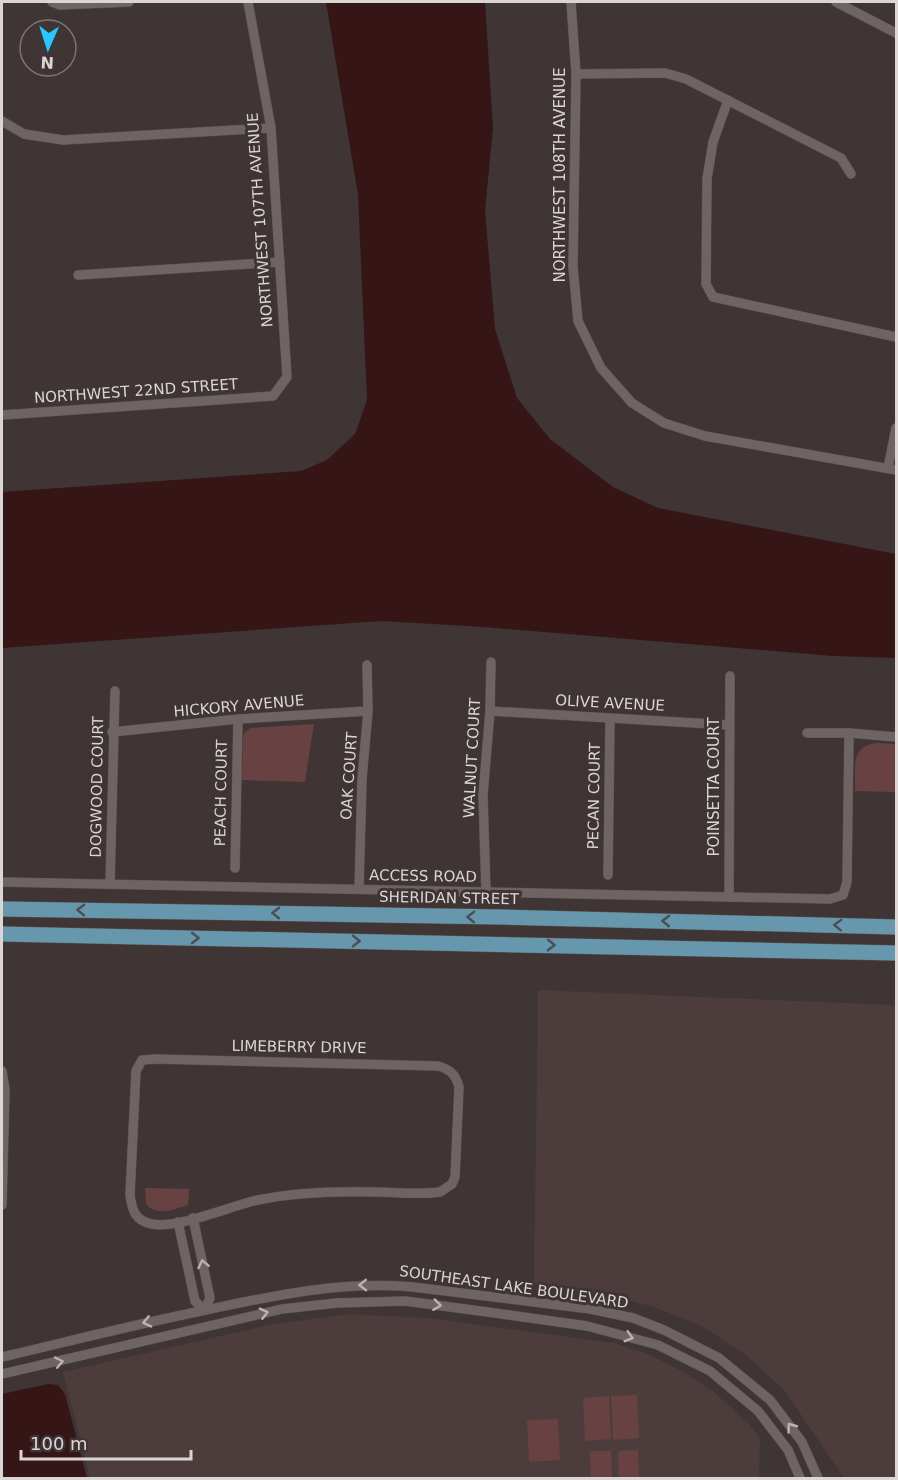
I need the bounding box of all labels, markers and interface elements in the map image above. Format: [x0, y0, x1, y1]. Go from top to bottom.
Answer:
north arrow [18, 18, 78, 78]
text: N [40, 53, 54, 72]
street label: NORTHWEST 108TH AVENUE [551, 67, 569, 283]
street label: NORTHWEST 107TH AVENUE [244, 112, 276, 328]
street label: NORTHWEST 22ND STREET [33, 375, 239, 407]
street label: HICKORY AVENUE [173, 691, 305, 721]
street label: OLIVE AVENUE [555, 691, 665, 715]
street label: WALNUT COURT [460, 697, 484, 819]
street label: DOGWOOD COURT [87, 715, 107, 858]
street label: POINSETTA COURT [705, 717, 723, 857]
street label: OAK COURT [337, 731, 361, 821]
street label: PEACH COURT [211, 739, 231, 847]
street label: PECAN COURT [584, 742, 604, 850]
street label: ACCESS ROAD [369, 866, 477, 886]
street label: SHERIDAN STREET [379, 888, 520, 908]
one-way arrow [77, 904, 86, 916]
one-way arrow [272, 907, 281, 920]
one-way arrow [467, 911, 476, 923]
one-way arrow [662, 914, 671, 927]
one-way arrow [834, 918, 843, 931]
one-way arrow [190, 932, 199, 944]
one-way arrow [351, 935, 360, 947]
one-way arrow [546, 939, 555, 951]
street label: LIMEBERRY DRIVE [231, 1037, 367, 1057]
one-way arrow [197, 1260, 210, 1270]
street label: SOUTHEAST LAKE BOULEVARD [398, 1262, 630, 1312]
one-way arrow [358, 1279, 367, 1291]
one-way arrow [432, 1299, 441, 1311]
one-way arrow [259, 1308, 269, 1321]
one-way arrow [142, 1314, 152, 1327]
one-way arrow [623, 1330, 634, 1342]
one-way arrow [53, 1356, 63, 1369]
scale bar [21, 1423, 190, 1461]
one-way arrow [787, 1423, 798, 1434]
text: 100 m [30, 1433, 88, 1454]

